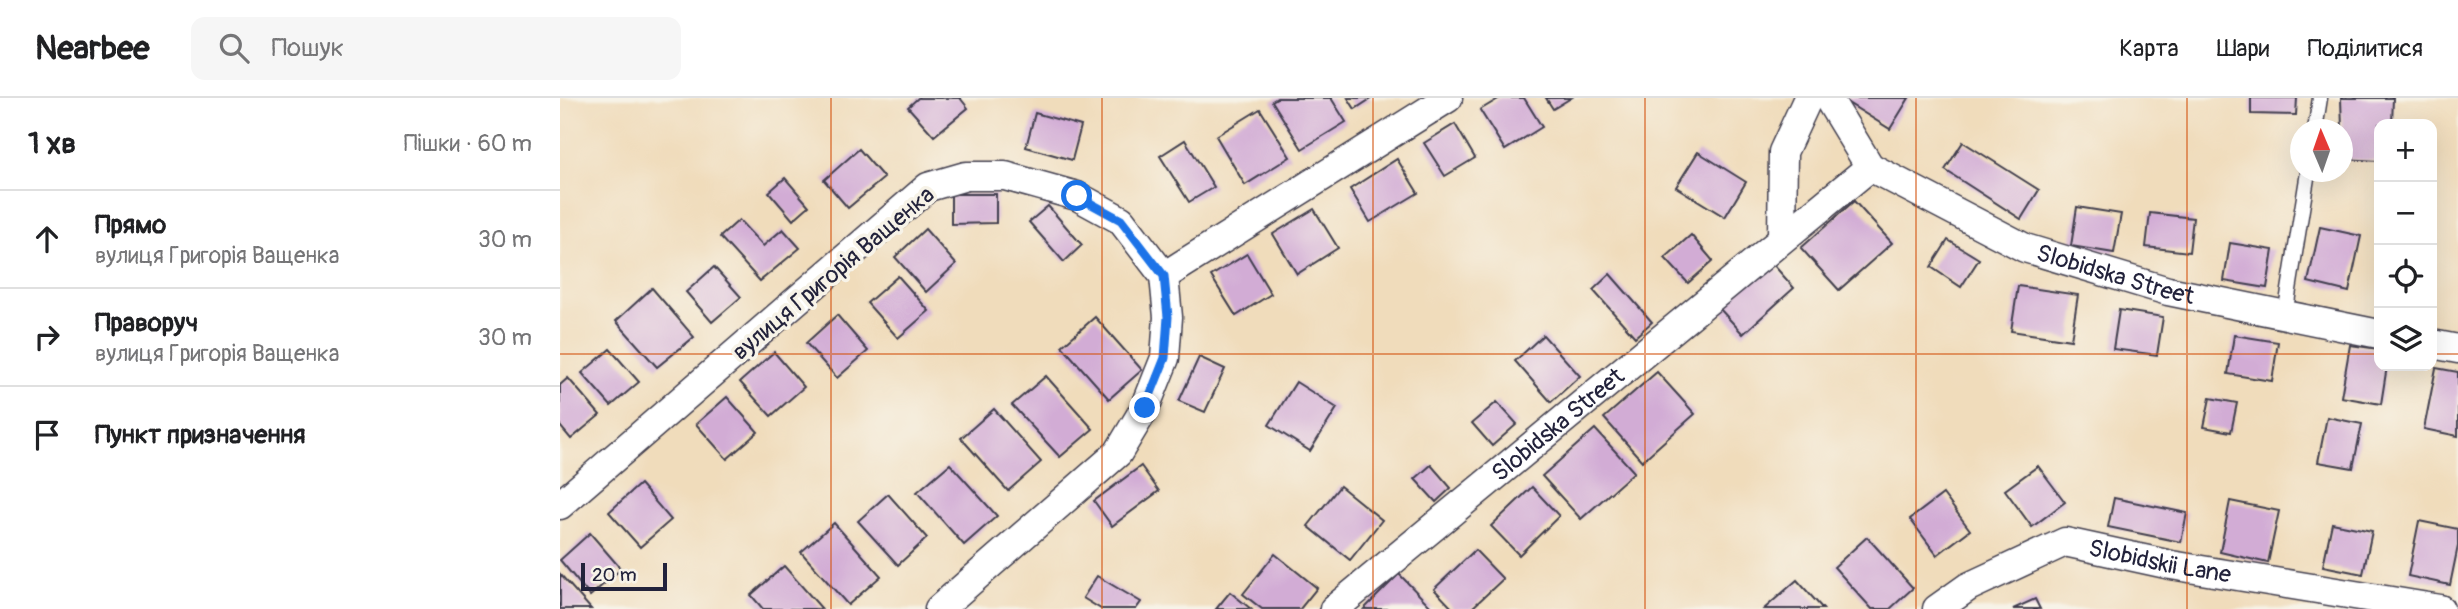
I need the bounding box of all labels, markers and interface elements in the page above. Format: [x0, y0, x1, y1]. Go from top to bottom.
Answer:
search box [191, 17, 681, 80]
text: Nearbee [35, 28, 149, 69]
icon: search [215, 29, 253, 67]
text: Пошук [271, 32, 344, 64]
text: Карта [2119, 34, 2179, 63]
text: Шари [2217, 34, 2270, 63]
text: Поділитися [2308, 34, 2423, 63]
north arrow [2290, 119, 2353, 182]
map controls [2374, 119, 2437, 371]
button: + [2374, 119, 2437, 182]
text: 1 хв [28, 125, 76, 162]
text: Пішки · 60 m [404, 129, 532, 158]
street label: вулиця Григорія Ващенка [726, 180, 940, 366]
route start [1061, 180, 1092, 211]
button: − [2374, 182, 2437, 245]
text: Прямо [95, 209, 166, 241]
icon: ahead [28, 220, 66, 258]
text: 30 m [478, 225, 532, 254]
street label: Slobidska Street [2033, 238, 2197, 311]
text: вулиця Григорія Ващенка [95, 241, 339, 270]
button: locate [2374, 245, 2437, 308]
text: Праворуч [95, 307, 198, 339]
button: layers [2374, 308, 2437, 371]
icon: right [28, 318, 66, 356]
text: 30 m [478, 323, 532, 352]
text: вулиця Григорія Ващенка [95, 339, 339, 368]
street label: Slobidska Street [1486, 362, 1630, 488]
route end [1129, 392, 1160, 423]
icon: arrive [28, 416, 66, 454]
text: Пункт призначення [95, 419, 306, 451]
street label: Slobidskii Lane [2086, 534, 2233, 590]
scale bar [581, 560, 667, 592]
text: 20 m [592, 563, 637, 587]

